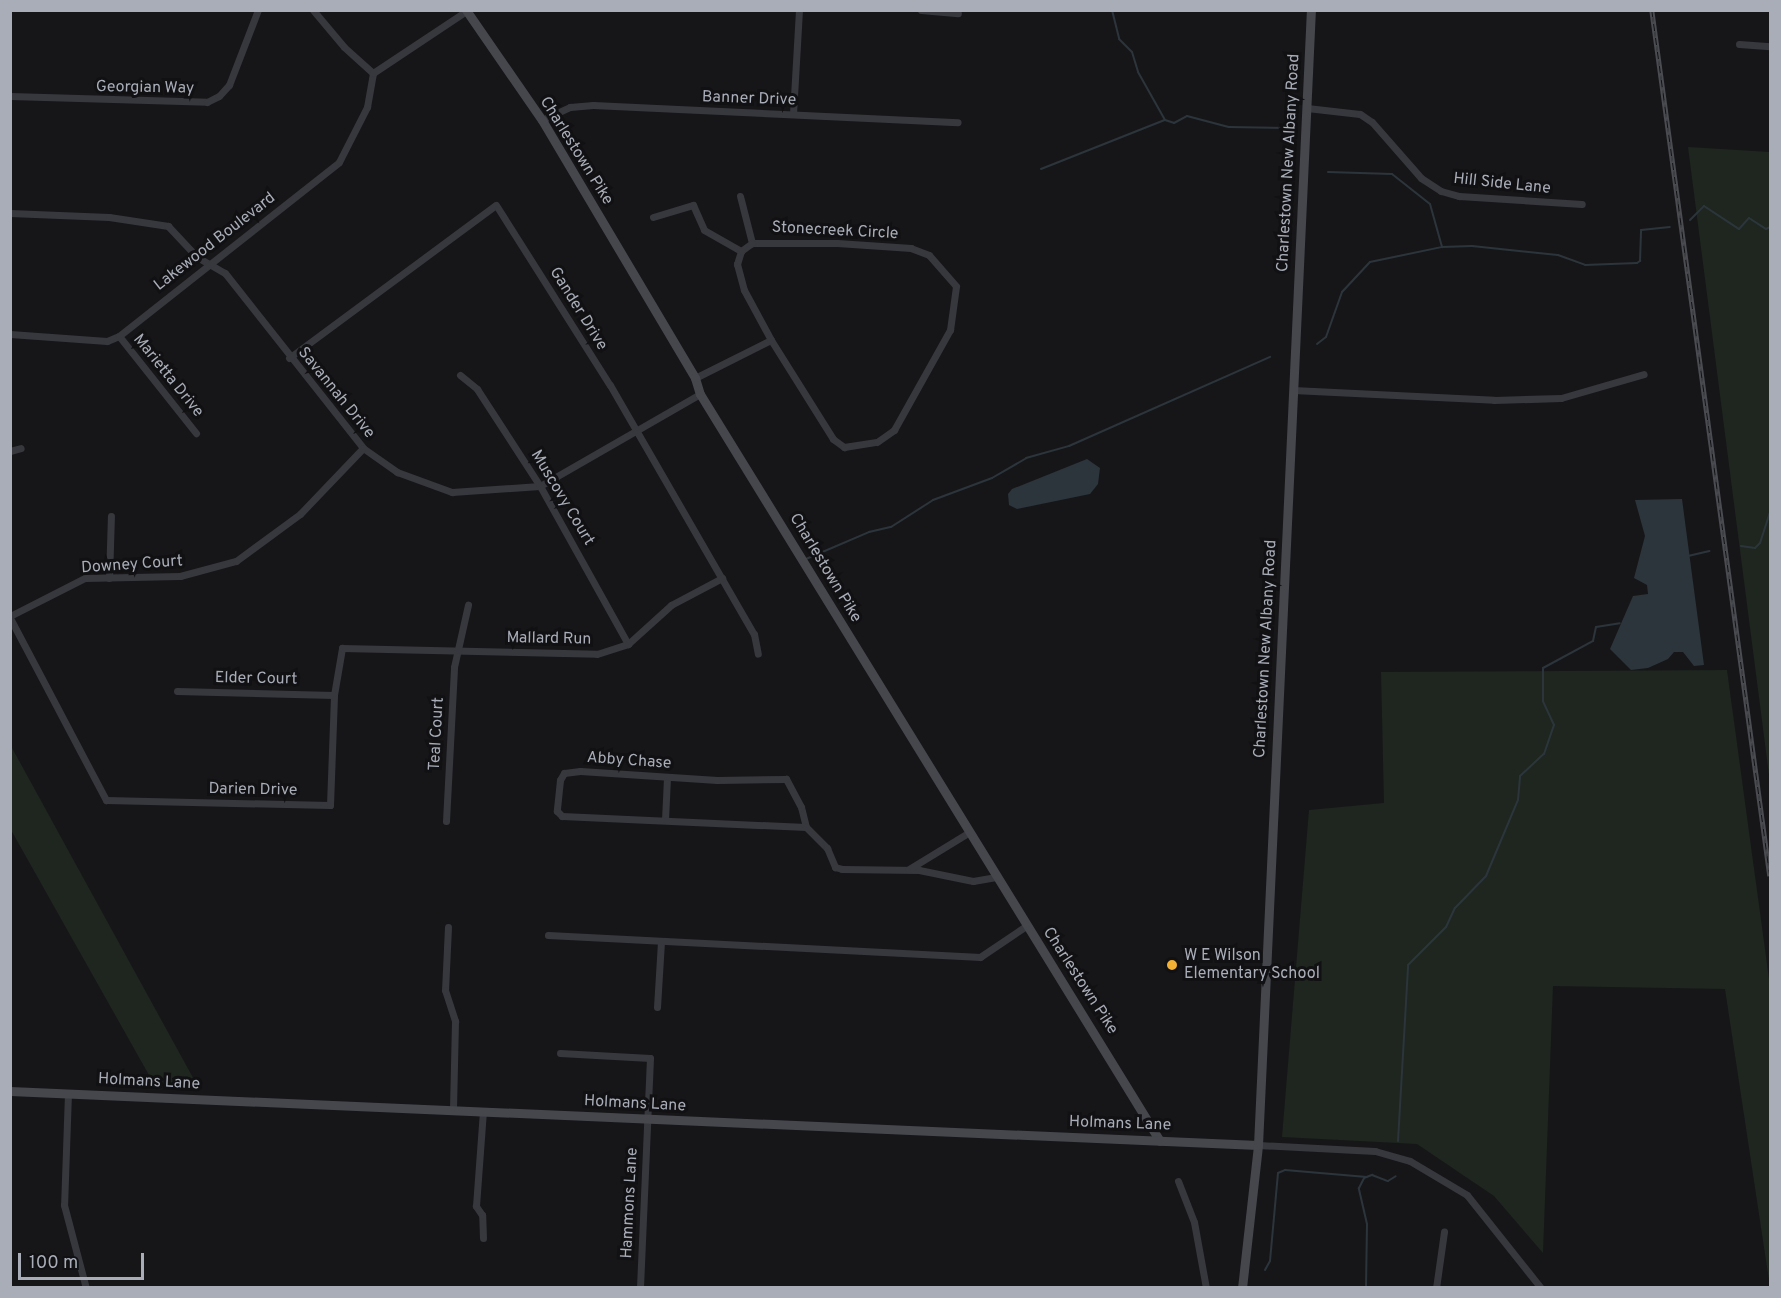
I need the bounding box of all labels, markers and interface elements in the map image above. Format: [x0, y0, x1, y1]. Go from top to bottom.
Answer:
street label: Charlestown New Albany Road [1274, 53, 1304, 273]
street label: Georgian Way [95, 78, 195, 98]
street label: Banner Drive [702, 88, 796, 110]
street label: Charlestown Pike [535, 93, 617, 209]
street label: Hill Side Lane [1452, 169, 1552, 199]
street label: Lakewood Boulevard [151, 189, 279, 295]
street label: Stonecreek Circle [771, 218, 899, 244]
street label: Gander Drive [545, 264, 611, 354]
street label: Marietta Drive [129, 331, 207, 421]
street label: Savannah Drive [293, 343, 379, 443]
street label: Muscovy Court [526, 447, 598, 549]
street label: Charlestown Pike [785, 510, 865, 626]
street label: Charlestown New Albany Road [1251, 539, 1281, 759]
street label: Downey Court [81, 552, 183, 578]
street label: Mallard Run [506, 629, 592, 649]
street label: Elder Court [215, 669, 297, 689]
street label: Teal Court [425, 697, 449, 771]
street label: Abby Chase [586, 748, 672, 774]
street label: Darien Drive [208, 780, 298, 800]
street label: Charlestown Pike [1038, 924, 1122, 1038]
place label: W E Wilson Elementary School [1184, 946, 1320, 984]
marker: W E Wilson Elementary School [1165, 958, 1179, 972]
street label: Holmans Lane [97, 1070, 201, 1094]
street label: Holmans Lane [583, 1092, 687, 1116]
street label: Holmans Lane [1069, 1113, 1171, 1135]
street label: Hammons Lane [617, 1147, 643, 1259]
scale bar [21, 1241, 147, 1279]
text: 100 m [29, 1252, 78, 1275]

